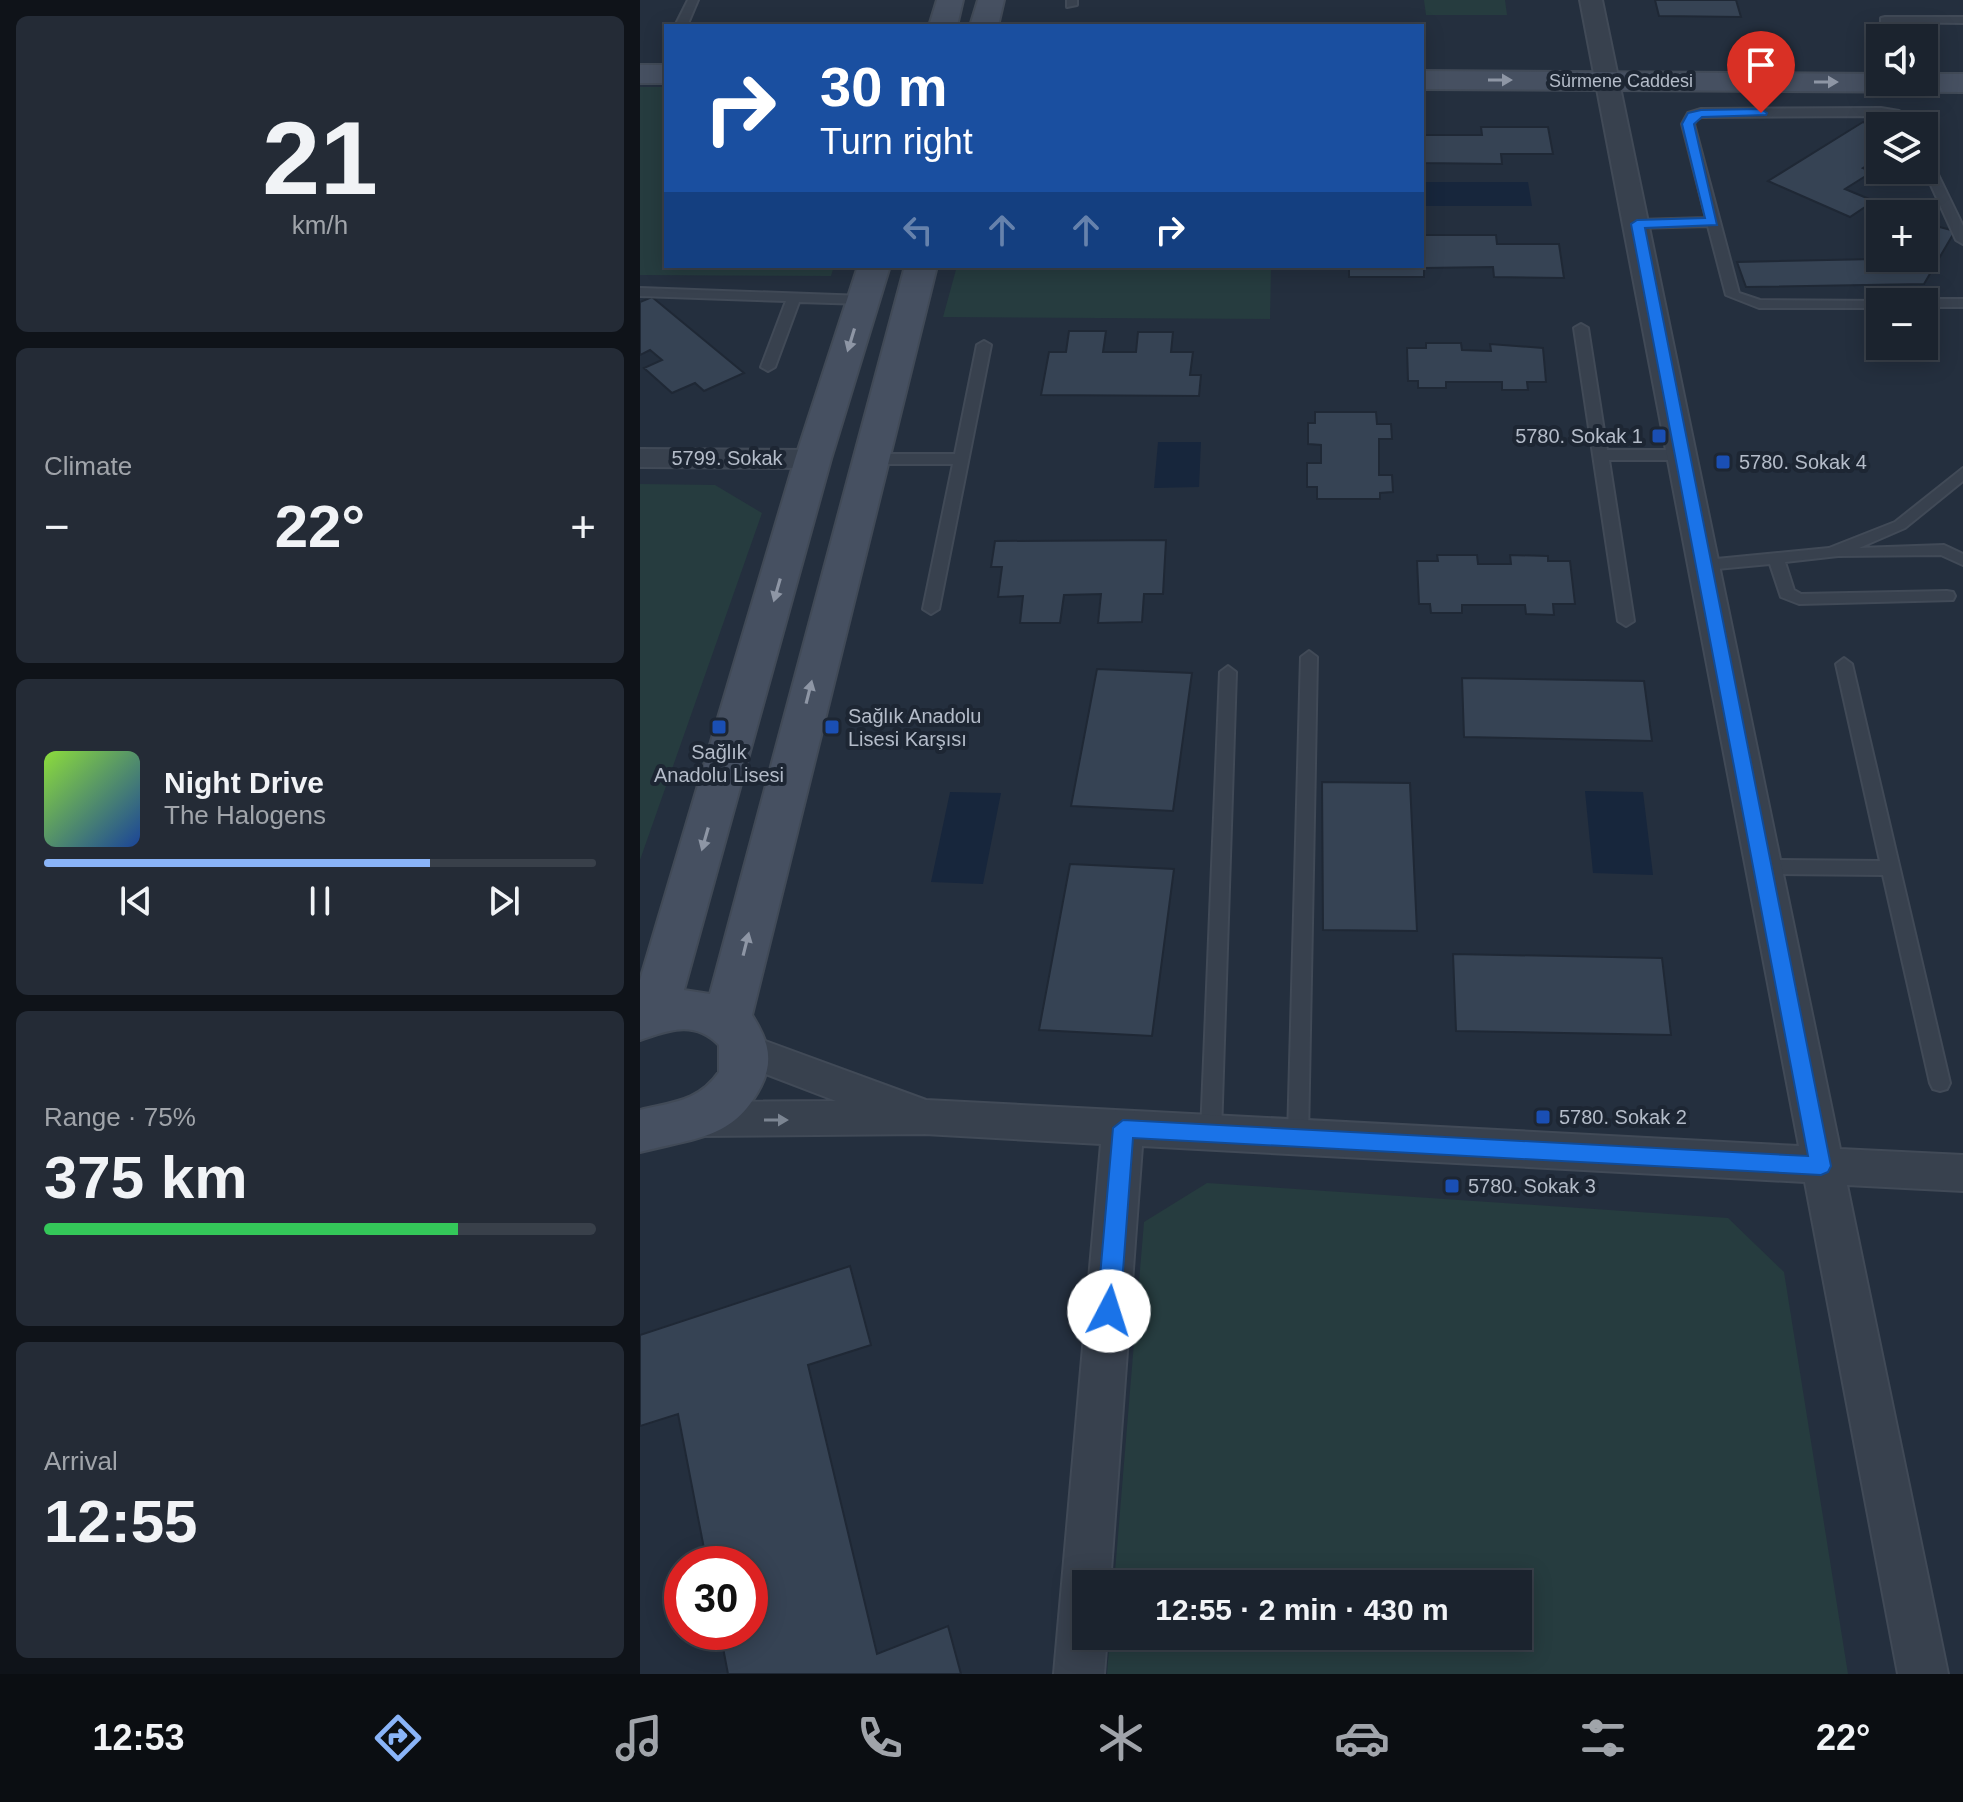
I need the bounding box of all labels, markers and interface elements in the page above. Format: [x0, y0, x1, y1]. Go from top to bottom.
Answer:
map controls [1866, 24, 1938, 360]
button: sound [1866, 24, 1938, 96]
pin [1727, 31, 1795, 113]
icon: arrive [1739, 43, 1783, 87]
text: 30 m [820, 55, 948, 118]
icon: right [688, 56, 792, 160]
street label: Sürmene Caddesi [1549, 71, 1693, 91]
one-way arrow [1488, 74, 1513, 86]
one-way arrow [1814, 76, 1839, 88]
text: 21 [262, 100, 378, 216]
button: layers [1866, 112, 1938, 184]
text: Turn right [820, 121, 973, 162]
button: + [1866, 200, 1938, 272]
icon: left [896, 208, 940, 252]
icon: ahead [980, 208, 1024, 252]
icon: ahead [1064, 208, 1108, 252]
icon: right [1148, 208, 1192, 252]
text: km/h [292, 210, 348, 240]
button: − [1866, 288, 1938, 360]
one-way arrow [844, 329, 857, 353]
place label: 5780. Sokak 1 [1515, 425, 1643, 447]
marker: 5780. Sokak 1 [1650, 427, 1668, 445]
street label: 5799. Sokak [671, 447, 784, 469]
text: Climate [44, 451, 132, 481]
place label: 5780. Sokak 4 [1739, 451, 1867, 473]
marker: 5780. Sokak 4 [1714, 453, 1732, 471]
text: 22° [275, 493, 365, 560]
text: − [44, 502, 70, 551]
text: + [570, 502, 596, 551]
one-way arrow [770, 577, 782, 602]
one-way arrow [804, 679, 816, 704]
place label: Sağlık Anadolu Lisesi Karşısı [848, 705, 981, 750]
marker: Sağlık Anadolu Lisesi [710, 718, 728, 736]
marker: Sağlık Anadolu Lisesi Karşısı [823, 718, 841, 736]
place label: Sağlık Anadolu Lisesi [654, 741, 784, 786]
text: Night Drive [164, 766, 324, 799]
text: The Halogens [164, 800, 326, 830]
one-way arrow [698, 827, 710, 852]
icon: previous [114, 879, 158, 923]
icon: pause [298, 879, 342, 923]
icon: next [482, 879, 526, 923]
one-way arrow [740, 931, 752, 956]
text: Range · 75% [44, 1102, 196, 1132]
place label: 5780. Sokak 2 [1559, 1106, 1687, 1128]
marker: 5780. Sokak 2 [1534, 1108, 1552, 1126]
one-way arrow [764, 1114, 789, 1126]
text: 375 km [44, 1144, 248, 1211]
place label: 5780. Sokak 3 [1468, 1175, 1596, 1197]
marker: 5780. Sokak 3 [1443, 1177, 1461, 1195]
position arrow [1067, 1269, 1151, 1353]
text: Arrival [44, 1446, 118, 1476]
text: 12:55 [44, 1488, 197, 1555]
speed limit sign: 30 [664, 1546, 768, 1650]
text: 12:55 · 2 min · 430 m [1155, 1593, 1449, 1626]
icon: directions [370, 1710, 426, 1766]
icon: music [611, 1710, 667, 1766]
icon: phone [852, 1710, 908, 1766]
icon: climate [1093, 1710, 1149, 1766]
icon: car [1334, 1710, 1390, 1766]
icon: filters [1575, 1710, 1631, 1766]
text: 12:53 [93, 1717, 185, 1758]
text: 22° [1816, 1717, 1870, 1758]

